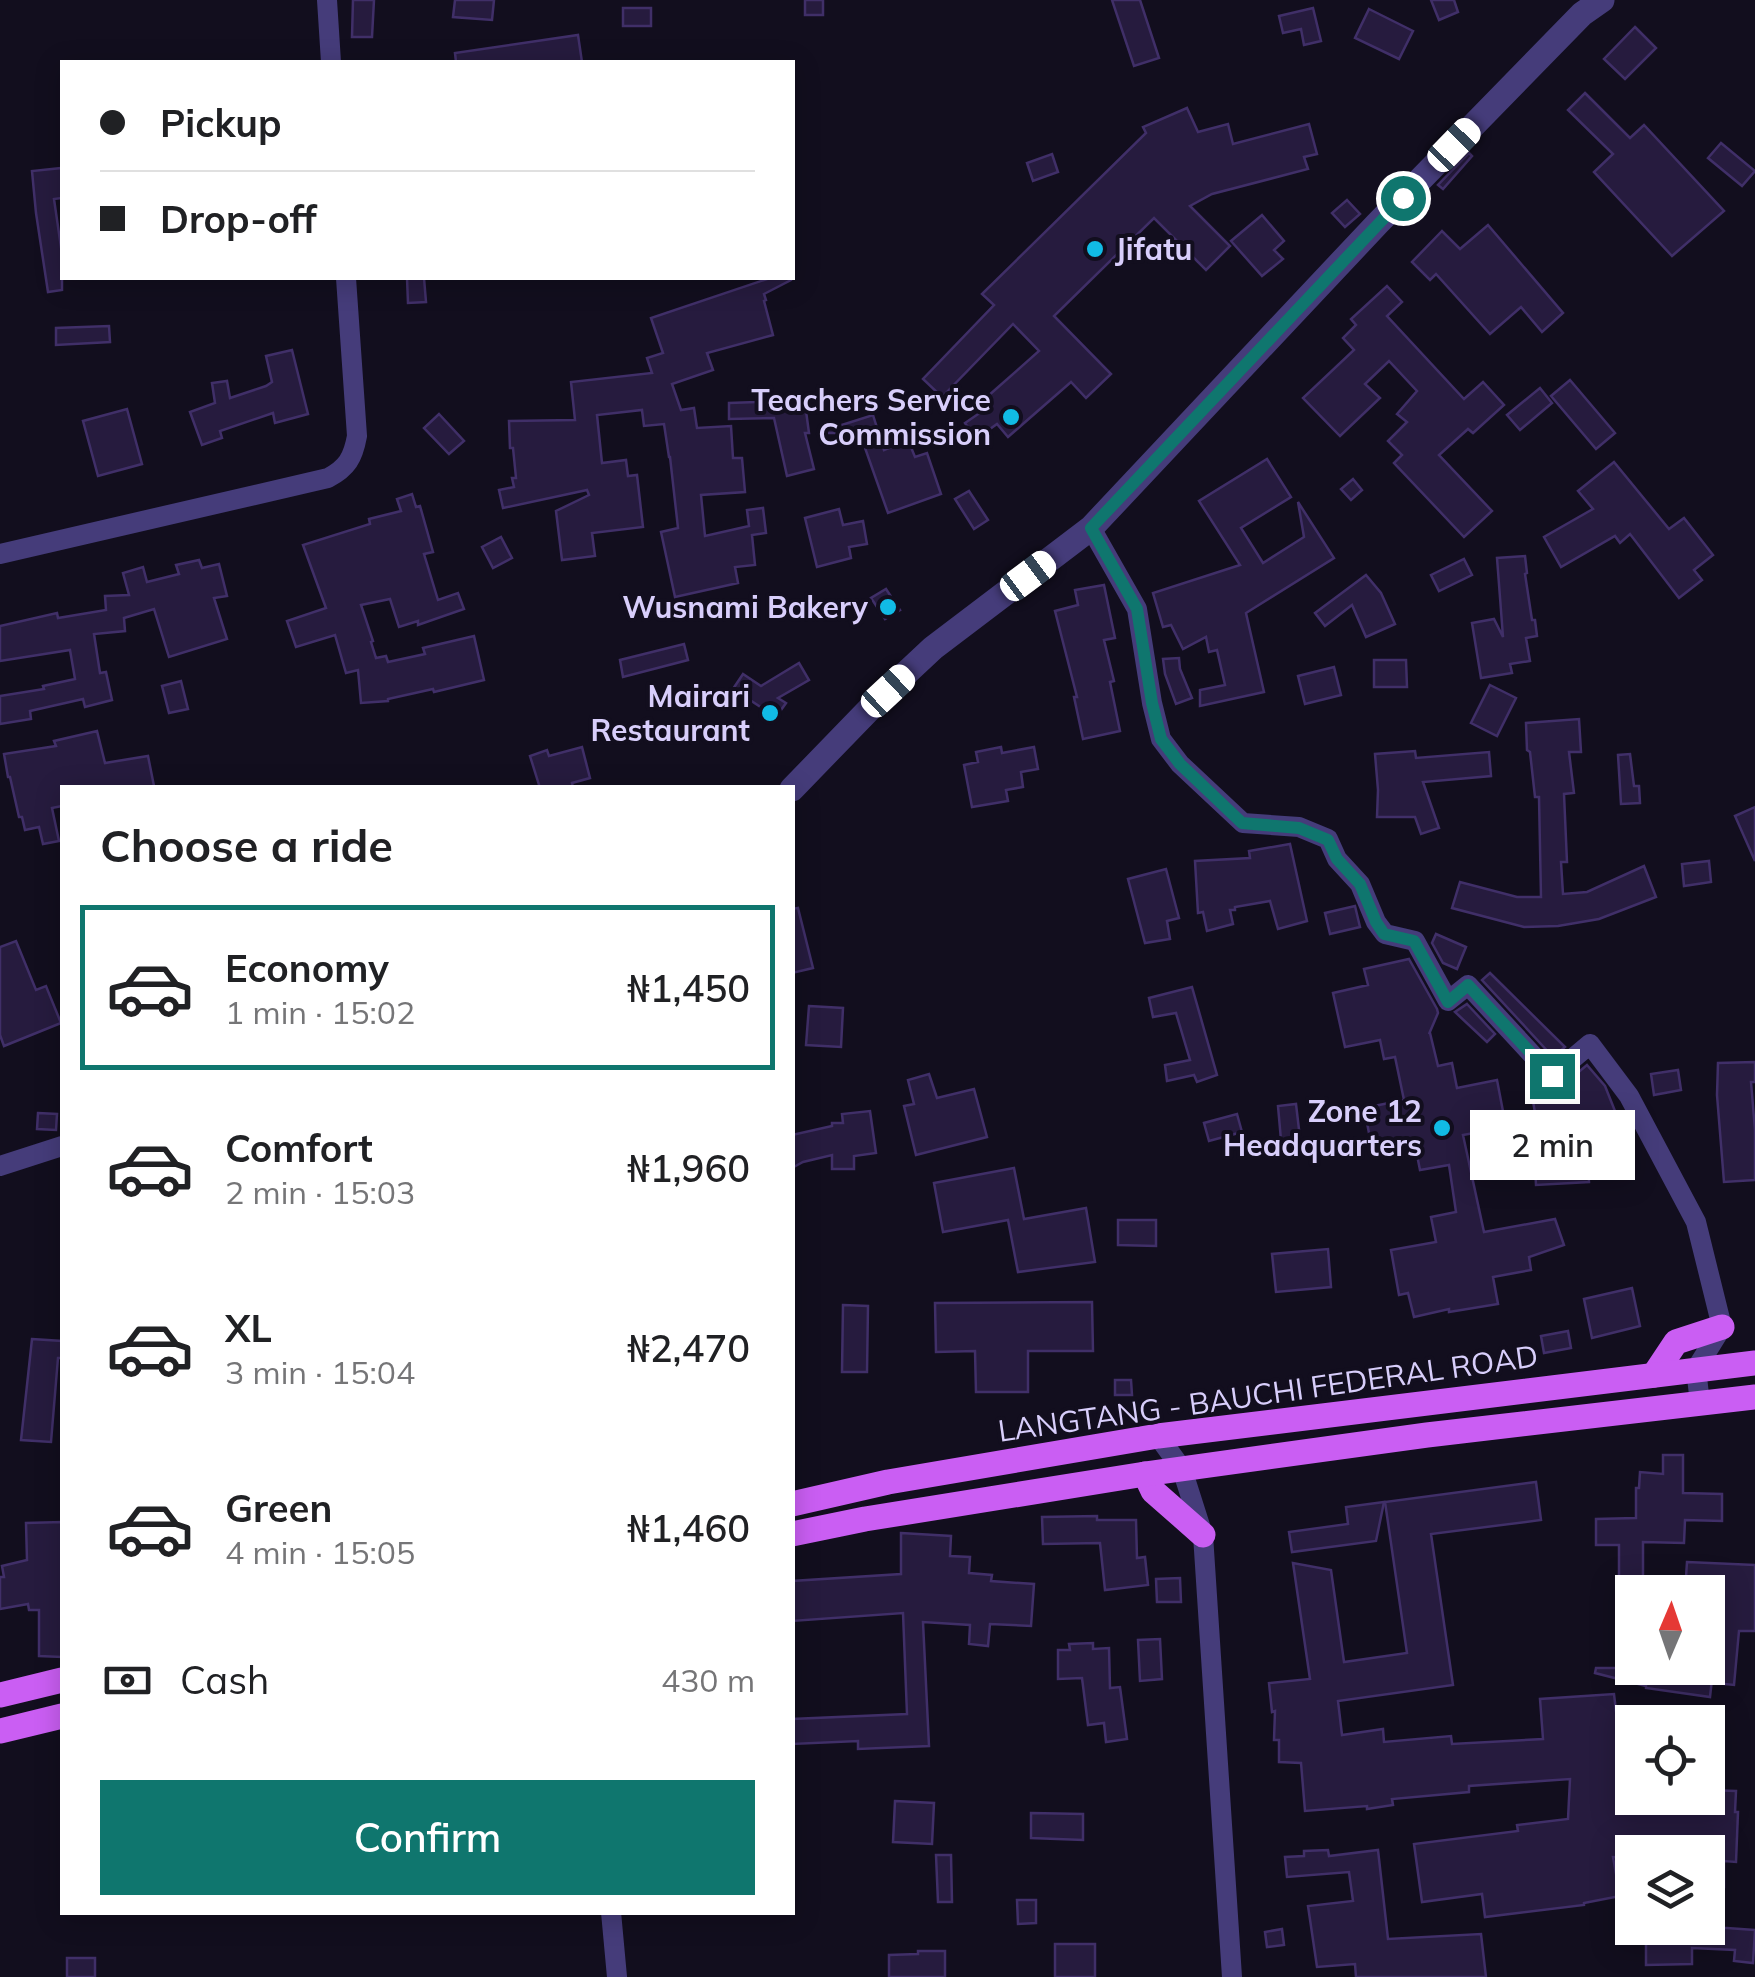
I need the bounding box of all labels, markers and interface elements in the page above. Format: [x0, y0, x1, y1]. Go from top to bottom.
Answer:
text: Pickup [160, 99, 282, 147]
car [1422, 113, 1486, 177]
route start [1381, 176, 1426, 221]
text: Drop-off [160, 195, 317, 243]
place label: Jifatu [1115, 230, 1192, 268]
marker: Jifatu [1084, 238, 1106, 260]
place label: Teachers Service Commission [751, 381, 991, 453]
marker: Teachers Service Commission [1000, 406, 1022, 428]
car [995, 546, 1061, 606]
place label: Wusnami Bakery [622, 588, 869, 626]
marker: Wusnami Bakery [877, 596, 899, 618]
car [856, 660, 920, 722]
place label: Mairari Restaurant [590, 677, 750, 749]
marker: Mairari Restaurant [759, 702, 781, 724]
text: Choose a ride [100, 817, 393, 873]
icon: car [105, 943, 195, 1033]
text: Economy [225, 944, 389, 992]
text: ₦1,450 [627, 964, 750, 1012]
text: 1 min · 15:02 [225, 992, 415, 1032]
route end [1530, 1054, 1575, 1099]
place label: Zone 12 Headquarters [1223, 1092, 1422, 1164]
callout: 2 min [1470, 1111, 1634, 1181]
marker: Zone 12 Headquarters [1431, 1117, 1453, 1139]
icon: car [105, 1123, 195, 1213]
text: Comfort [225, 1124, 373, 1172]
text: 2 min [1511, 1125, 1594, 1165]
text: ₦1,960 [627, 1144, 750, 1192]
text: 2 min · 15:03 [225, 1172, 415, 1212]
icon: car [105, 1303, 195, 1393]
text: XL [225, 1304, 272, 1352]
text: ₦2,470 [627, 1324, 750, 1372]
street label: LANGTANG - BAUCHI FEDERAL ROAD [996, 1336, 1540, 1450]
text: 3 min · 15:04 [225, 1352, 415, 1392]
icon: car [105, 1483, 195, 1573]
text: Green [225, 1484, 332, 1532]
text: ₦1,460 [627, 1504, 750, 1552]
text: 4 min · 15:05 [225, 1532, 415, 1572]
north arrow [1615, 1575, 1725, 1685]
map controls [1615, 1575, 1725, 1945]
icon: cash [100, 1653, 155, 1708]
text: Cash [180, 1656, 269, 1704]
text: 430 m [661, 1660, 755, 1700]
button: locate [1615, 1705, 1725, 1815]
button: Confirm [100, 1780, 755, 1895]
button: layers [1615, 1835, 1725, 1945]

